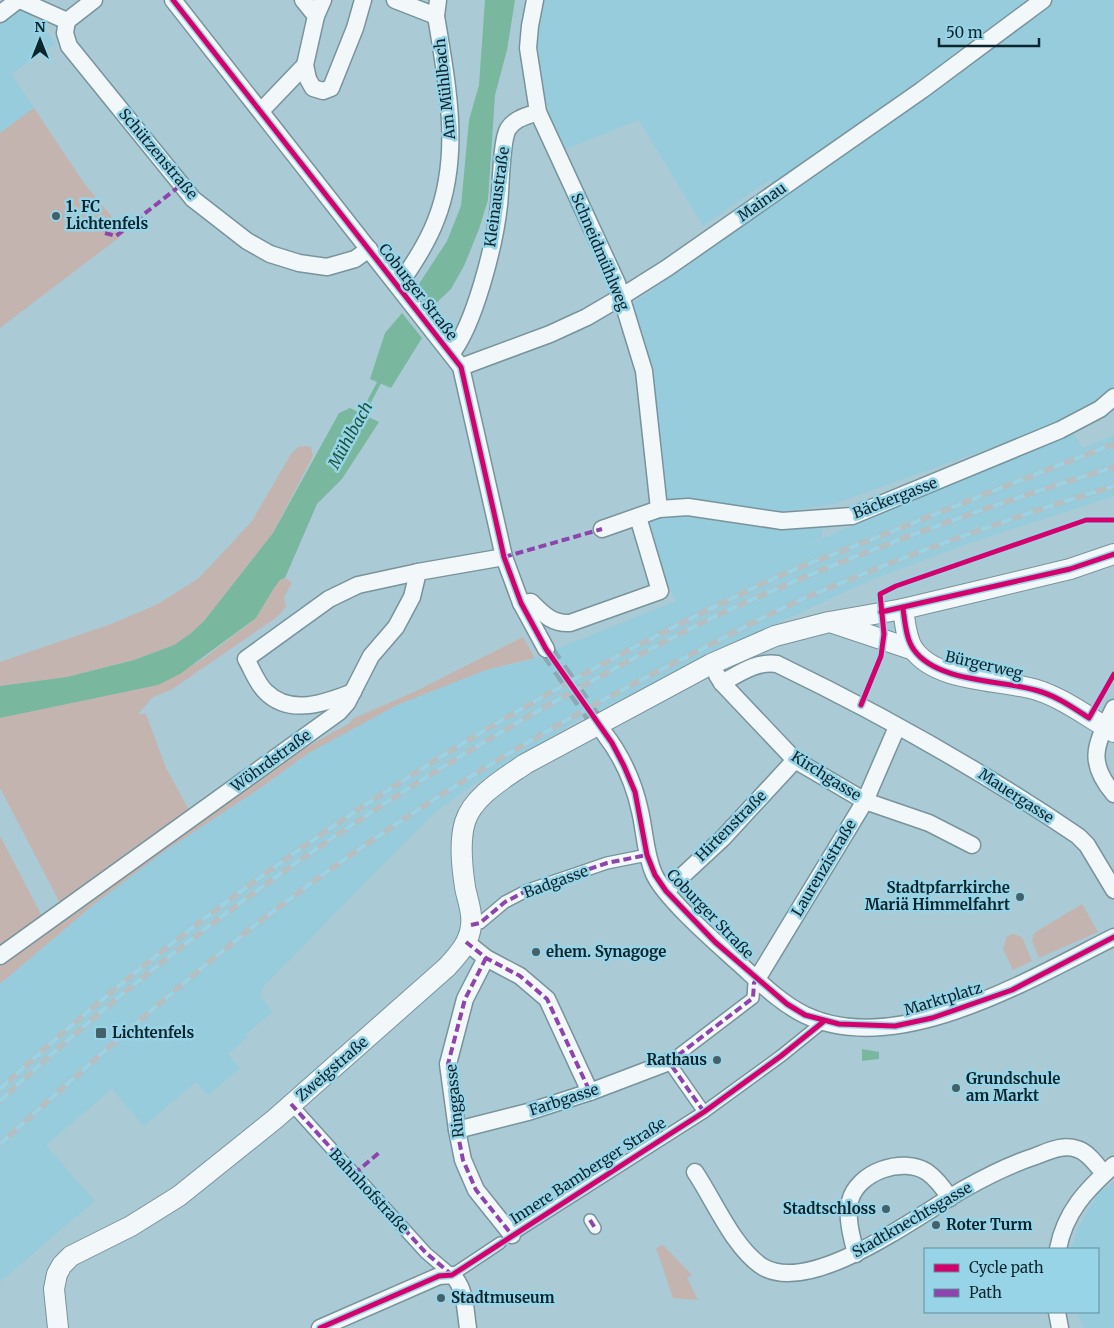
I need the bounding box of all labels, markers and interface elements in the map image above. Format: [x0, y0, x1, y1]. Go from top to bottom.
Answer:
north arrow [15, 15, 65, 65]
scale bar [939, 15, 1039, 47]
text: N [34, 18, 46, 36]
text: 50 m [946, 23, 983, 42]
street label: Am Mühlbach [430, 37, 459, 142]
street label: Schützenstraße [115, 104, 202, 203]
street label: Kleinaustraße [480, 145, 513, 248]
street label: Mainau [734, 178, 790, 225]
street label: Schneidmühlweg [567, 190, 634, 313]
place label: 1. FC Lichtenfels [66, 197, 148, 233]
marker: 1. FC Lichtenfels [50, 210, 62, 222]
street label: Coburger Straße [375, 240, 462, 344]
water label: Mühlbach [323, 398, 377, 473]
street label: Bäckergasse [850, 473, 940, 522]
street label: Bürgerweg [943, 646, 1025, 683]
street label: Wöhrdstraße [226, 725, 315, 797]
street label: Kirchgasse [788, 747, 865, 805]
street label: Mauergasse [975, 764, 1058, 827]
street label: Hirtenstraße [691, 786, 770, 865]
street label: Laurenzistraße [787, 816, 860, 920]
street label: Badgasse [521, 861, 591, 902]
street label: Coburger Straße [663, 865, 758, 963]
place label: Stadtpfarrkirche Mariä Himmelfahrt [865, 878, 1010, 914]
marker: Stadtpfarrkirche Mariä Himmelfahrt [1014, 891, 1026, 903]
place label: ehem. Synagoge [546, 942, 666, 961]
marker: ehem. Synagoge [530, 946, 542, 958]
street label: Marktplatz [902, 978, 984, 1019]
place label: Lichtenfels [112, 1023, 194, 1042]
marker: Lichtenfels [94, 1026, 108, 1040]
street label: Zweigstraße [292, 1032, 372, 1105]
place label: Rathaus [646, 1050, 707, 1069]
marker: Rathaus [711, 1054, 723, 1066]
street label: Ringgasse [441, 1063, 468, 1139]
place label: Grundschule am Markt [966, 1069, 1060, 1105]
street label: Farbgasse [527, 1079, 601, 1120]
marker: Grundschule am Markt [950, 1082, 962, 1094]
street label: Innere Bamberger Straße [506, 1113, 669, 1228]
street label: Bahnhofstraße [326, 1145, 413, 1237]
street label: Stadtknechtsgasse [848, 1177, 975, 1262]
place label: Stadtschloss [783, 1199, 876, 1218]
marker: Stadtschloss [880, 1203, 892, 1215]
place label: Roter Turm [946, 1215, 1032, 1234]
marker: Roter Turm [930, 1219, 942, 1231]
legend [924, 1248, 1099, 1313]
text: Cycle path [969, 1258, 1044, 1277]
text: Path [969, 1283, 1002, 1302]
place label: Stadtmuseum [451, 1288, 555, 1307]
marker: Stadtmuseum [435, 1292, 447, 1304]

